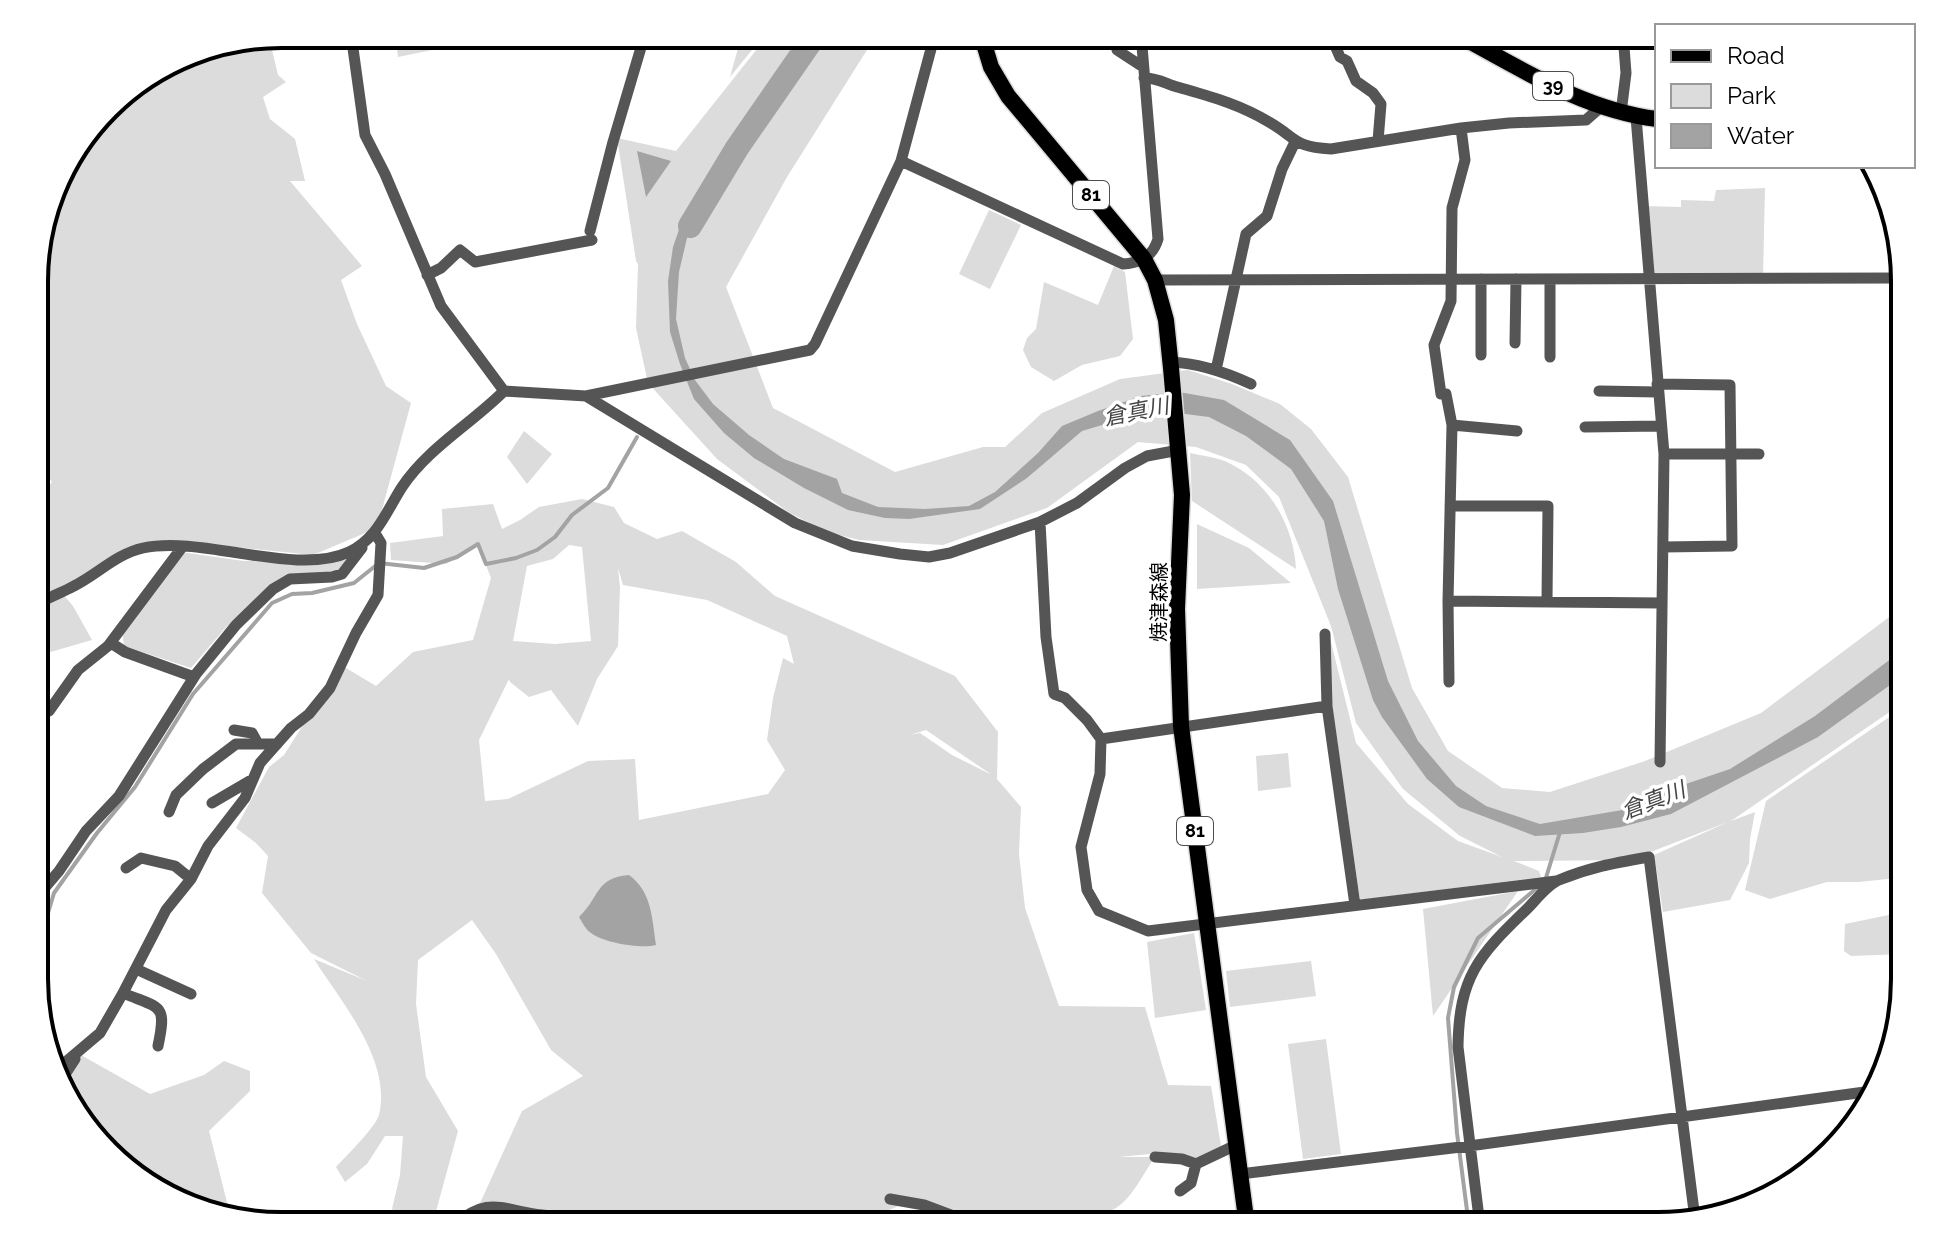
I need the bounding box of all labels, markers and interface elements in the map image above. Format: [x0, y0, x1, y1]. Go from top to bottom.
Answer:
legend [1655, 24, 1915, 168]
text: Road [1727, 41, 1785, 70]
road number: 39 [1533, 72, 1573, 100]
text: Park [1727, 81, 1776, 110]
text: Water [1727, 121, 1795, 150]
road number: 81 [1073, 181, 1109, 209]
water label: 倉真川 [1101, 392, 1173, 430]
street label: 焼津森線 [1147, 562, 1171, 642]
water label: 倉真川 [1618, 775, 1690, 824]
road number: 81 [1177, 817, 1213, 845]

